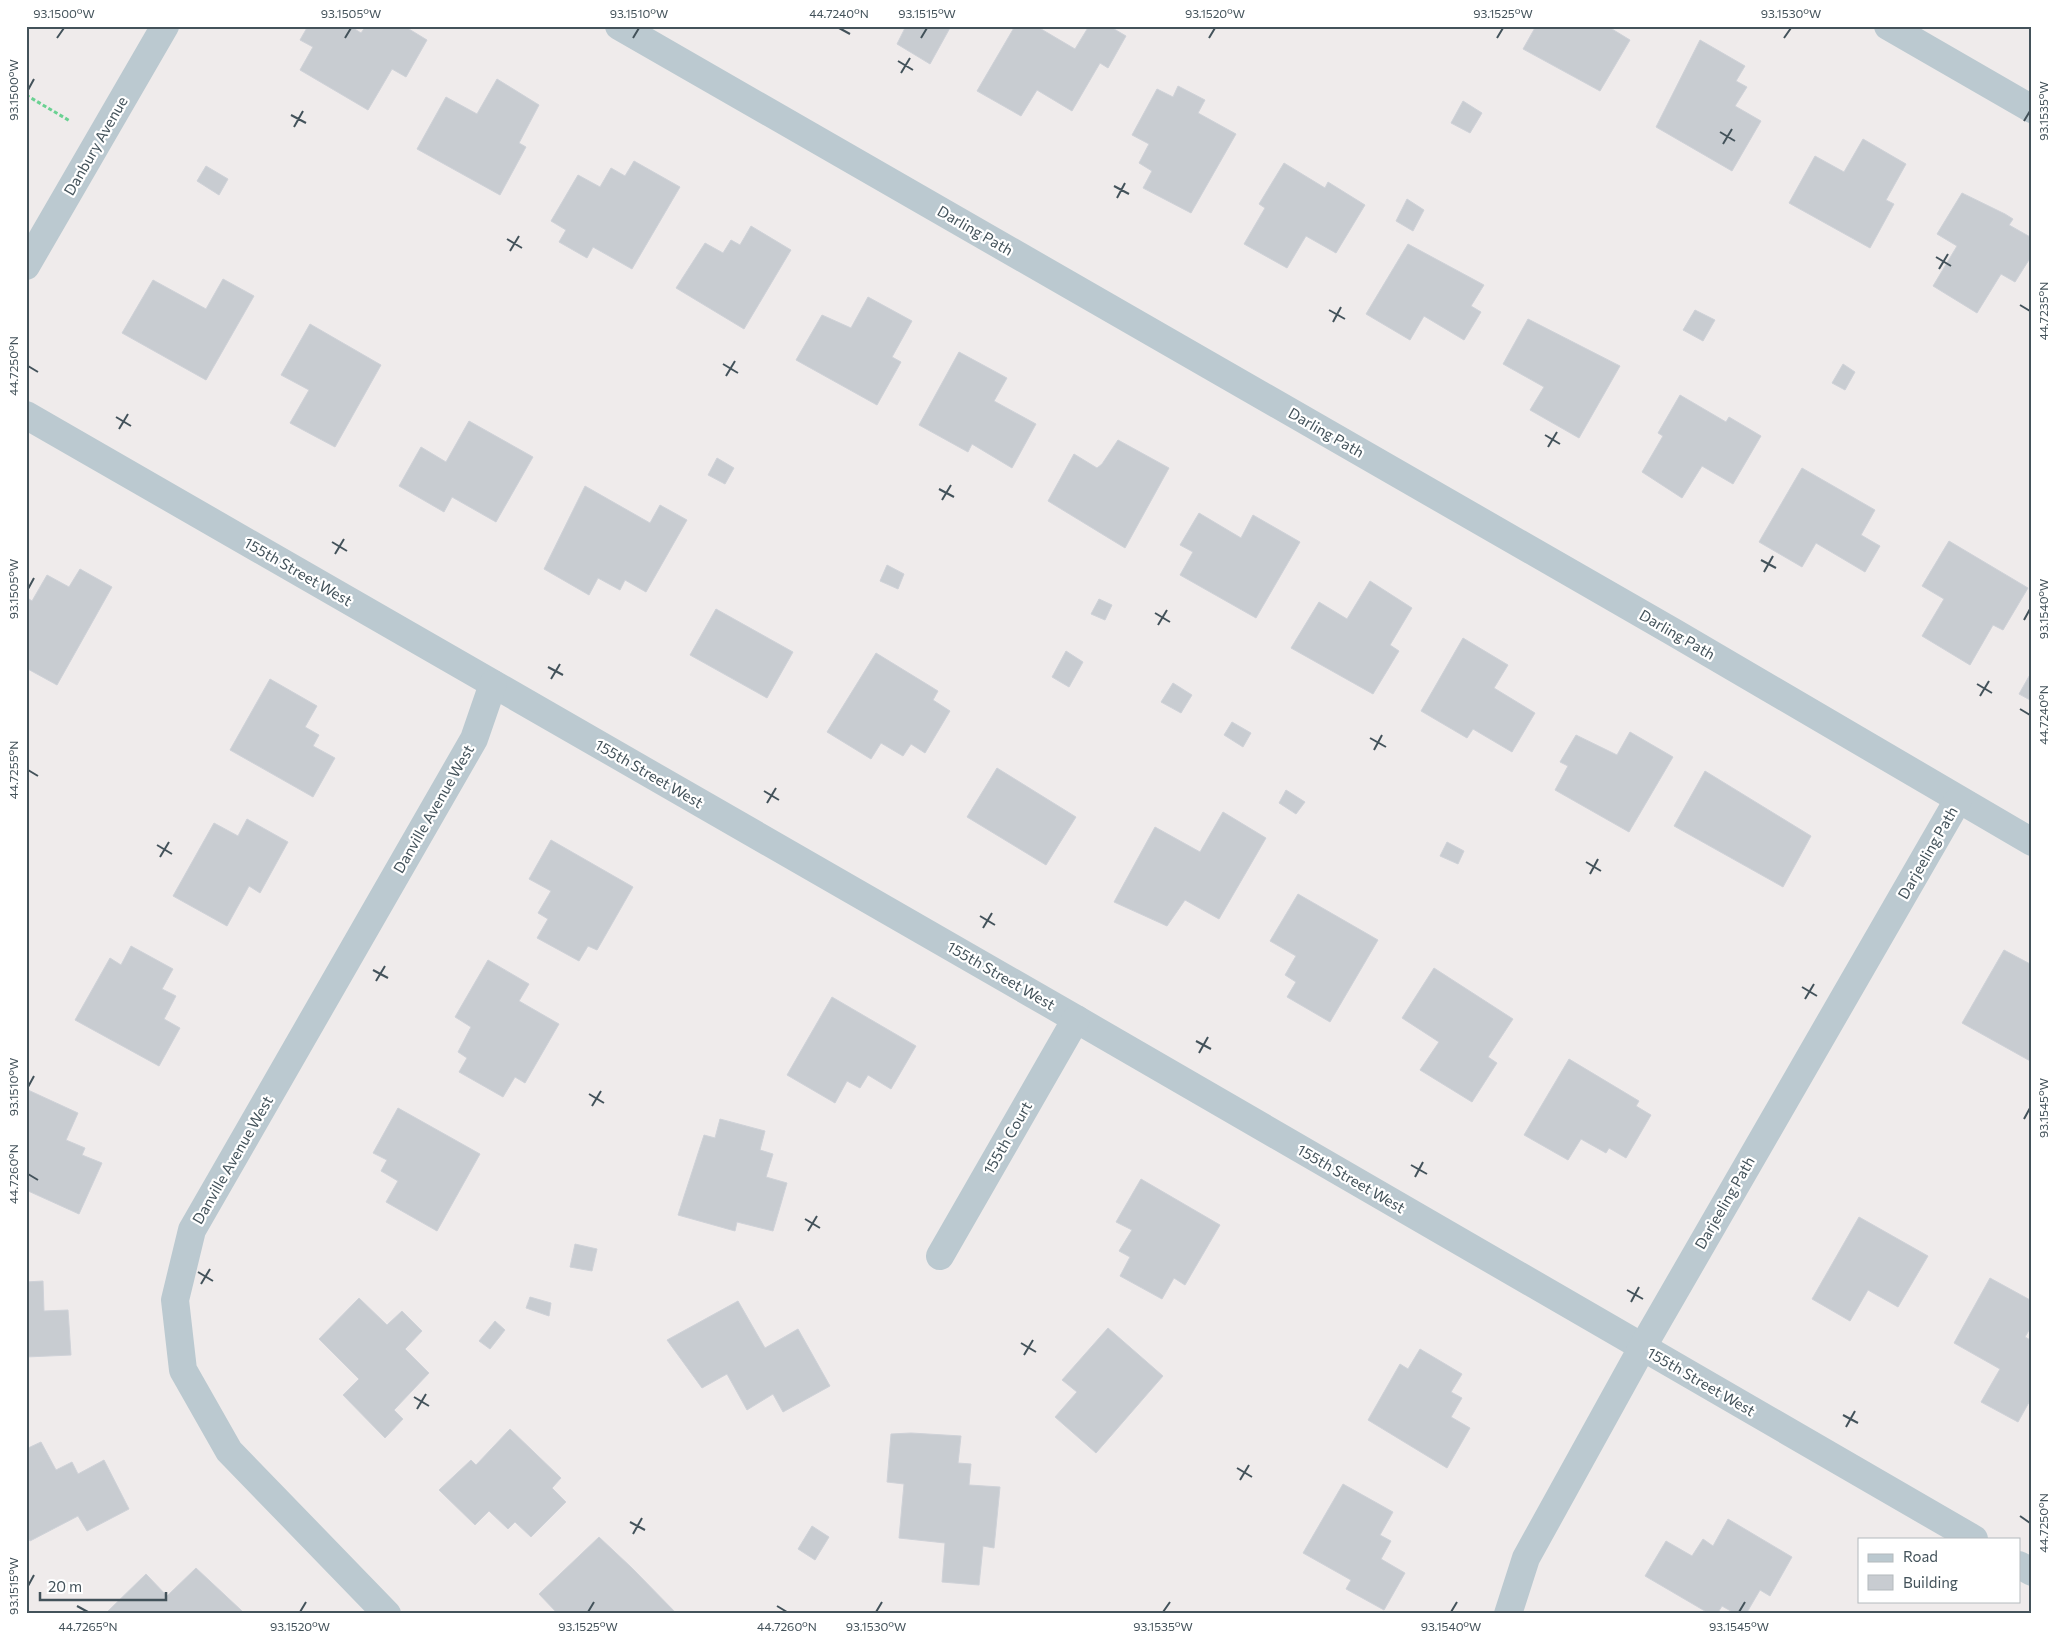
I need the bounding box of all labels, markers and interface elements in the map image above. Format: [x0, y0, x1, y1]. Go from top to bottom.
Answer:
text: 93.1500°W [33, 6, 95, 20]
text: 93.1505°W [321, 6, 381, 20]
text: 93.1510°W [610, 6, 668, 20]
text: 44.7240°N [809, 6, 869, 20]
text: 93.1515°W [898, 6, 956, 20]
text: 93.1520°W [1185, 6, 1245, 20]
text: 93.1525°W [1473, 6, 1533, 20]
text: 93.1530°W [1761, 6, 1821, 20]
text: 93.1500°W [6, 59, 20, 121]
text: 93.1535°W [2036, 81, 2050, 141]
street label: Danbury Avenue [59, 93, 131, 198]
street label: Darling Path [935, 201, 1016, 259]
text: 44.7235°N [2036, 282, 2050, 340]
text: 44.7250°N [6, 336, 20, 396]
street label: Darling Path [1286, 403, 1367, 461]
street label: 155th Street West [241, 533, 356, 609]
text: 93.1505°W [6, 559, 20, 619]
text: 93.1540°W [2036, 579, 2050, 639]
street label: Darling Path [1637, 605, 1718, 663]
text: 44.7240°N [2036, 685, 2050, 745]
street label: 155th Street West [592, 735, 707, 811]
text: 44.7255°N [6, 741, 20, 799]
street label: Danville Avenue West [389, 741, 477, 876]
street label: Darjeeling Path [1893, 803, 1961, 902]
street label: 155th Street West [944, 937, 1059, 1013]
text: 93.1510°W [6, 1058, 20, 1116]
text: 93.1545°W [2036, 1078, 2050, 1138]
street label: Danville Avenue West [188, 1092, 276, 1227]
street label: 155th Court [979, 1098, 1035, 1177]
street label: 155th Street West [1294, 1140, 1409, 1216]
text: 44.7260°N [6, 1144, 20, 1204]
street label: Darjeeling Path [1690, 1153, 1758, 1252]
street label: 155th Street West [1644, 1343, 1759, 1419]
text: 44.7250°N [2036, 1493, 2050, 1553]
legend [1858, 1538, 2020, 1602]
text: Road [1903, 1547, 1938, 1565]
text: 93.1515°W [6, 1557, 20, 1615]
scale bar [40, 1570, 166, 1602]
text: Building [1903, 1573, 1958, 1591]
text: 20 m [48, 1577, 82, 1595]
text: 44.7265°N [59, 1619, 117, 1633]
text: 93.1520°W [270, 1619, 330, 1633]
text: 93.1525°W [558, 1619, 618, 1633]
text: 44.7260°N [757, 1619, 817, 1633]
text: 93.1530°W [846, 1619, 906, 1633]
text: 93.1535°W [1133, 1619, 1193, 1633]
text: 93.1540°W [1421, 1619, 1481, 1633]
text: 93.1545°W [1709, 1619, 1769, 1633]

